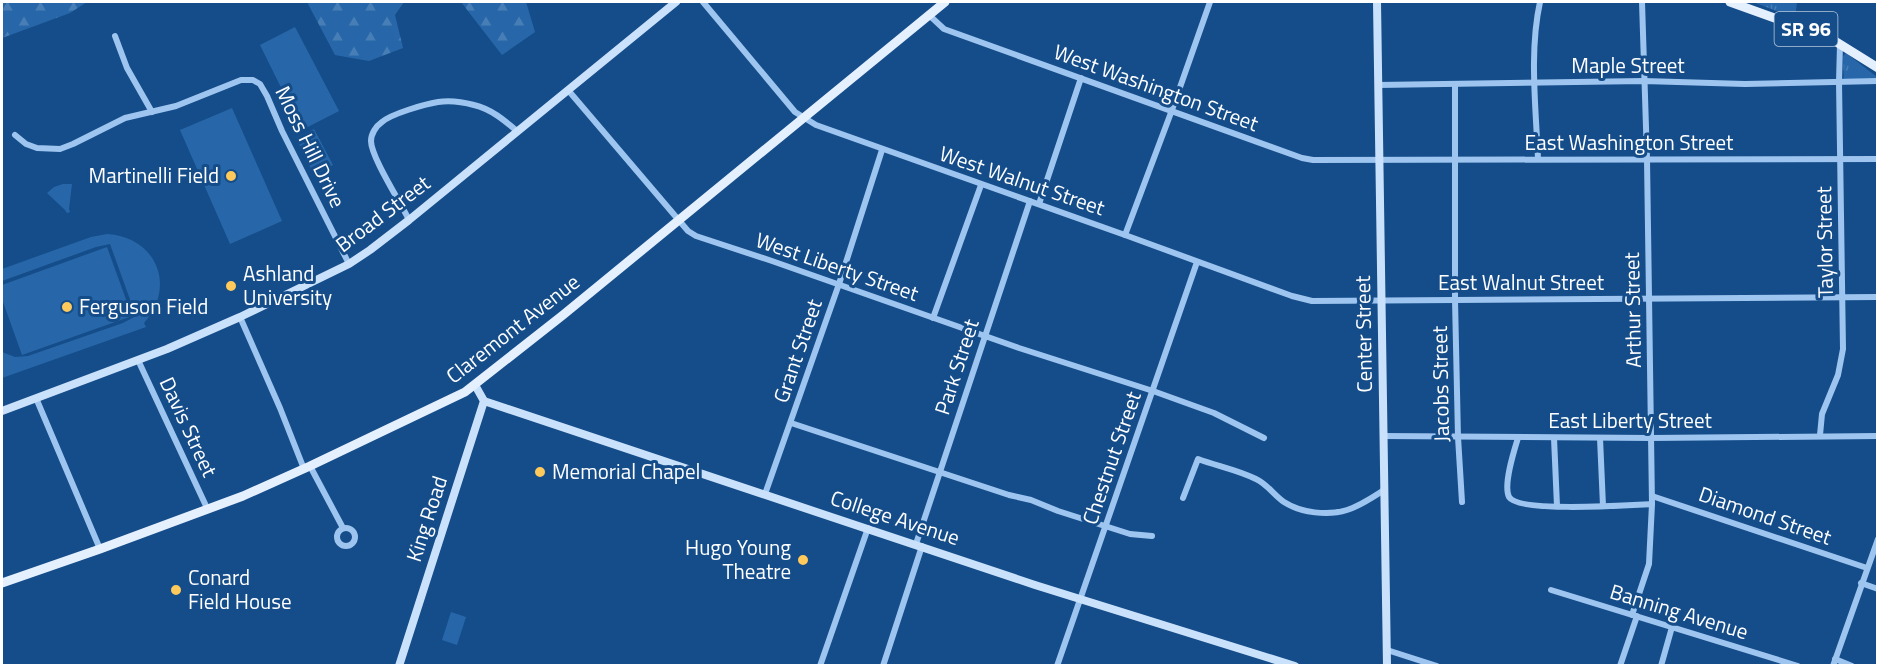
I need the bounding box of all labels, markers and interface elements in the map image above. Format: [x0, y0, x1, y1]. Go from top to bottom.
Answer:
road number: SR 96 [1774, 12, 1838, 46]
street label: West Washington Street [1050, 35, 1264, 139]
street label: Maple Street [1571, 49, 1685, 81]
street label: Moss Hill Drive [268, 80, 354, 213]
street label: East Washington Street [1525, 126, 1734, 158]
street label: West Walnut Street [935, 137, 1110, 224]
place label: Martinelli Field [89, 159, 219, 191]
street label: Broad Street [328, 167, 437, 260]
marker: Martinelli Field [224, 169, 238, 183]
street label: Taylor Street [1807, 185, 1841, 298]
street label: West Liberty Street [752, 223, 924, 309]
street label: Arthur Street [1615, 251, 1649, 368]
place label: Ashland University [243, 257, 332, 313]
street label: Claremont Avenue [439, 266, 586, 391]
street label: East Walnut Street [1438, 266, 1605, 298]
street label: Center Street [1346, 275, 1380, 393]
marker: Ashland University [224, 279, 238, 293]
place label: Ferguson Field [79, 290, 208, 322]
street label: Grant Street [764, 294, 830, 407]
marker: Ferguson Field [60, 300, 74, 314]
street label: Park Street [926, 314, 987, 419]
street label: Jacobs Street [1423, 325, 1457, 442]
street label: Davis Street [152, 371, 226, 482]
street label: Chestnut Street [1073, 386, 1149, 529]
street label: East Liberty Street [1548, 404, 1712, 436]
place label: Memorial Chapel [552, 455, 700, 487]
marker: Memorial Chapel [533, 465, 547, 479]
street label: King Road [397, 472, 455, 566]
street label: Diamond Street [1695, 477, 1837, 553]
street label: College Avenue [826, 481, 964, 553]
place label: Hugo Young Theatre [685, 531, 791, 587]
marker: Hugo Young Theatre [796, 553, 810, 567]
place label: Conard Field House [188, 561, 292, 617]
street label: Banning Avenue [1606, 575, 1752, 647]
marker: Conard Field House [169, 583, 183, 597]

